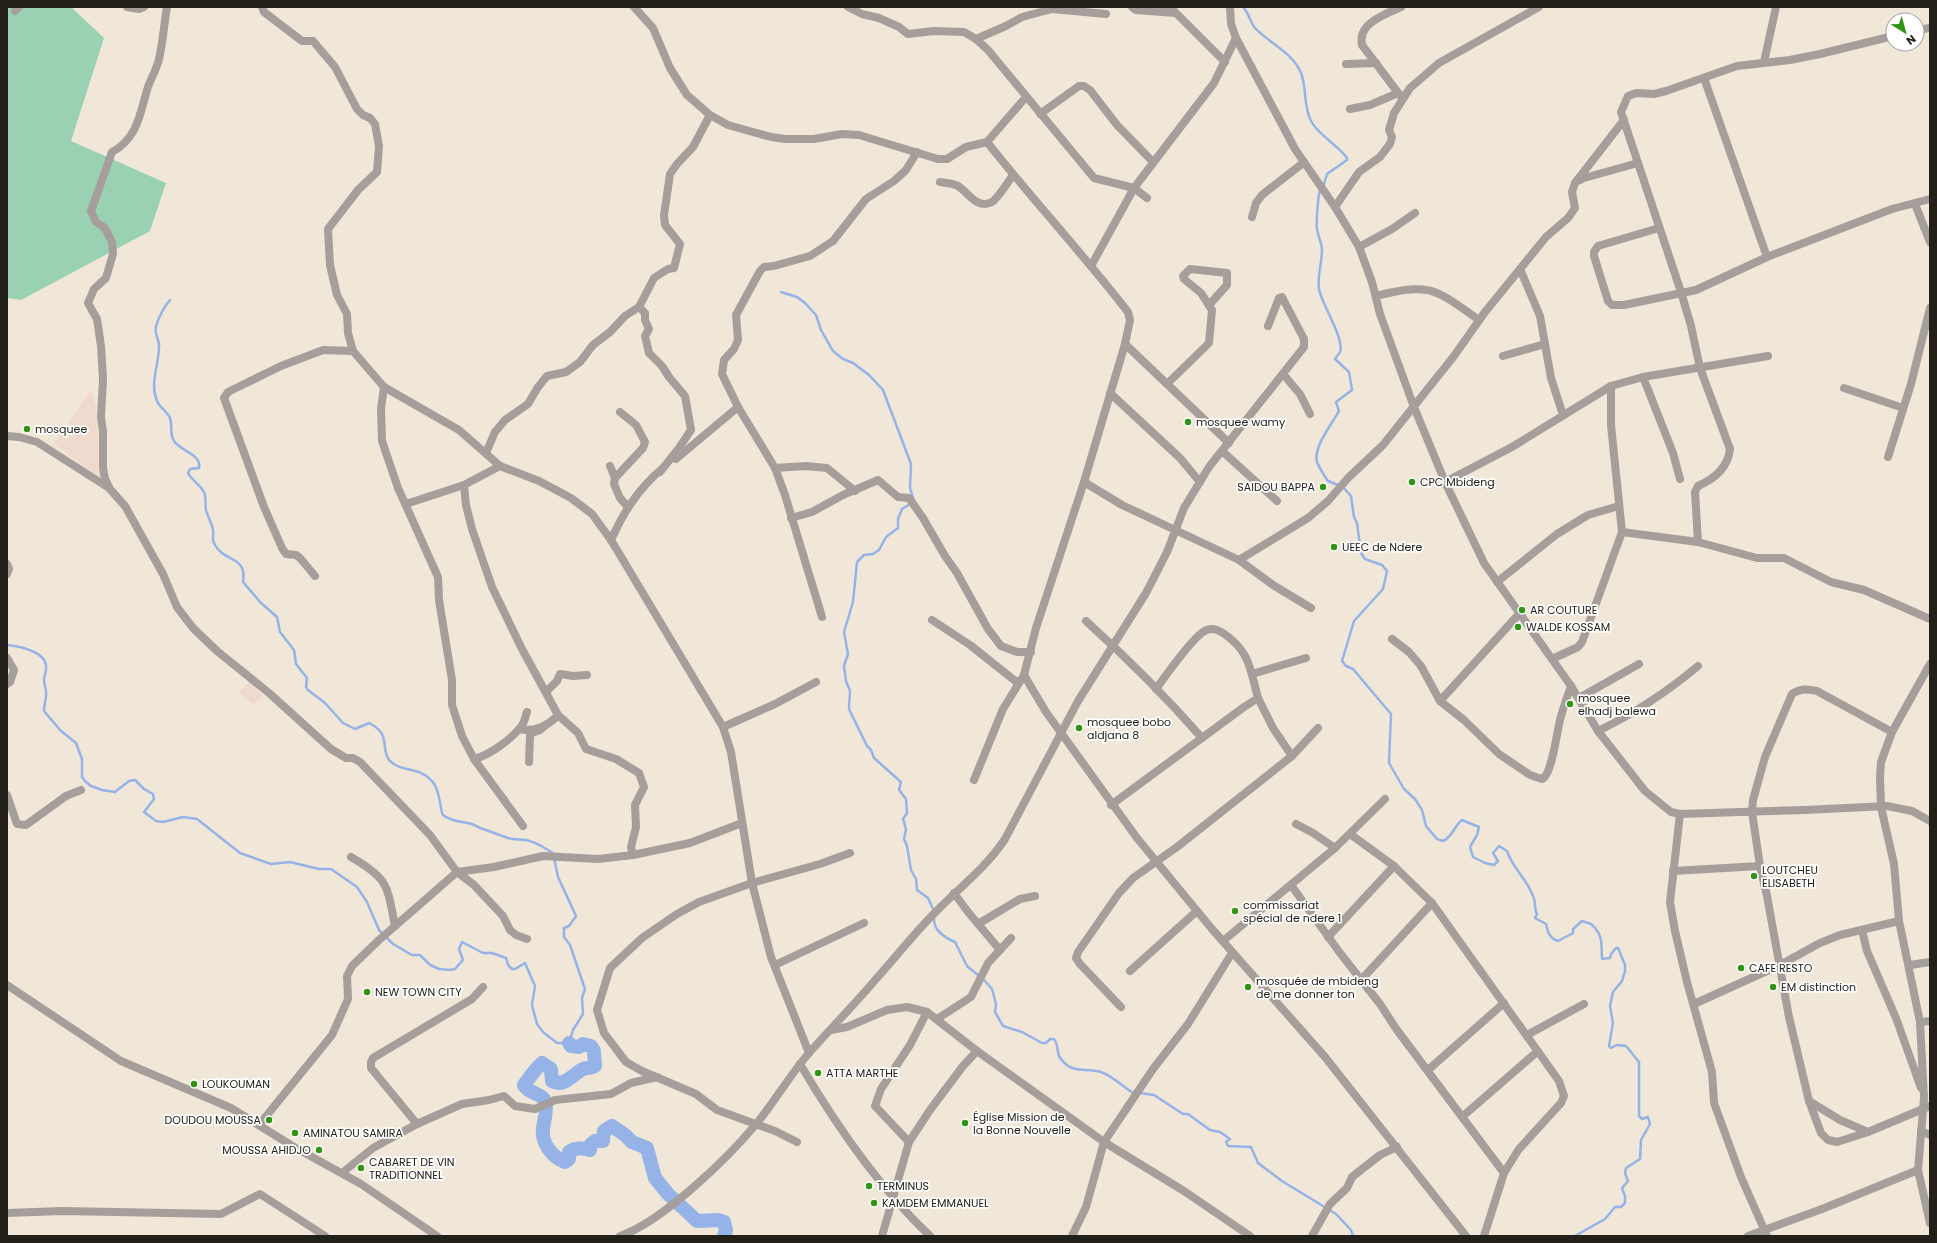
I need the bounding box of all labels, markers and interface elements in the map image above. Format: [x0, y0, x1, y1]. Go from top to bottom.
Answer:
north arrow [1885, 12, 1925, 52]
text: N [1903, 31, 1919, 49]
place label: mosquee wamy [1196, 414, 1286, 430]
marker: mosquee wamy [1183, 417, 1193, 427]
place label: mosquee [35, 421, 87, 437]
marker: mosquee [22, 424, 32, 434]
place label: CPC Mbideng [1420, 474, 1495, 490]
marker: CPC Mbideng [1407, 477, 1417, 487]
place label: SAIDOU BAPPA [1237, 479, 1316, 495]
marker: SAIDOU BAPPA [1318, 482, 1328, 492]
place label: UEEC de Ndere [1342, 539, 1422, 555]
marker: UEEC de Ndere [1329, 542, 1339, 552]
place label: AR COUTURE [1530, 602, 1597, 618]
marker: AR COUTURE [1517, 605, 1527, 615]
place label: WALDE KOSSAM [1526, 619, 1610, 635]
marker: WALDE KOSSAM [1513, 622, 1523, 632]
place label: mosquee elhadj balewa [1578, 690, 1656, 719]
marker: mosquee elhadj balewa [1565, 699, 1575, 709]
place label: mosquee bobo aldjana 8 [1087, 714, 1171, 743]
marker: mosquee bobo aldjana 8 [1074, 723, 1084, 733]
place label: LOUTCHEU ELISABETH [1762, 862, 1818, 891]
marker: LOUTCHEU ELISABETH [1749, 871, 1759, 881]
place label: commissariat spécial de ndere 1 [1243, 897, 1341, 926]
marker: commissariat spécial de ndere 1 [1230, 906, 1240, 916]
place label: CAFE RESTO [1749, 960, 1813, 976]
marker: CAFE RESTO [1736, 963, 1746, 973]
place label: mosquée de mbideng de me donner ton [1256, 973, 1379, 1002]
place label: EM distinction [1781, 979, 1856, 995]
marker: mosquée de mbideng de me donner ton [1243, 982, 1253, 992]
marker: EM distinction [1768, 982, 1778, 992]
place label: NEW TOWN CITY [375, 984, 462, 1000]
marker: NEW TOWN CITY [362, 987, 372, 997]
place label: ATTA MARTHE [826, 1065, 898, 1081]
marker: ATTA MARTHE [813, 1068, 823, 1078]
place label: LOUKOUMAN [202, 1076, 270, 1092]
marker: LOUKOUMAN [189, 1079, 199, 1089]
place label: Église Mission de la Bonne Nouvelle [973, 1109, 1071, 1138]
place label: DOUDOU MOUSSA [164, 1112, 262, 1128]
marker: DOUDOU MOUSSA [264, 1115, 274, 1125]
marker: Église Mission de la Bonne Nouvelle [960, 1118, 970, 1128]
place label: AMINATOU SAMIRA [303, 1125, 403, 1141]
marker: AMINATOU SAMIRA [290, 1128, 300, 1138]
place label: MOUSSA AHIDJO [222, 1142, 311, 1158]
marker: MOUSSA AHIDJO [314, 1145, 324, 1155]
place label: CABARET DE VIN TRADITIONNEL [369, 1154, 455, 1183]
marker: CABARET DE VIN TRADITIONNEL [356, 1163, 366, 1173]
place label: TERMINUS [877, 1178, 929, 1194]
marker: TERMINUS [864, 1181, 874, 1191]
place label: KAMDEM EMMANUEL [882, 1195, 989, 1211]
marker: KAMDEM EMMANUEL [869, 1198, 879, 1208]

